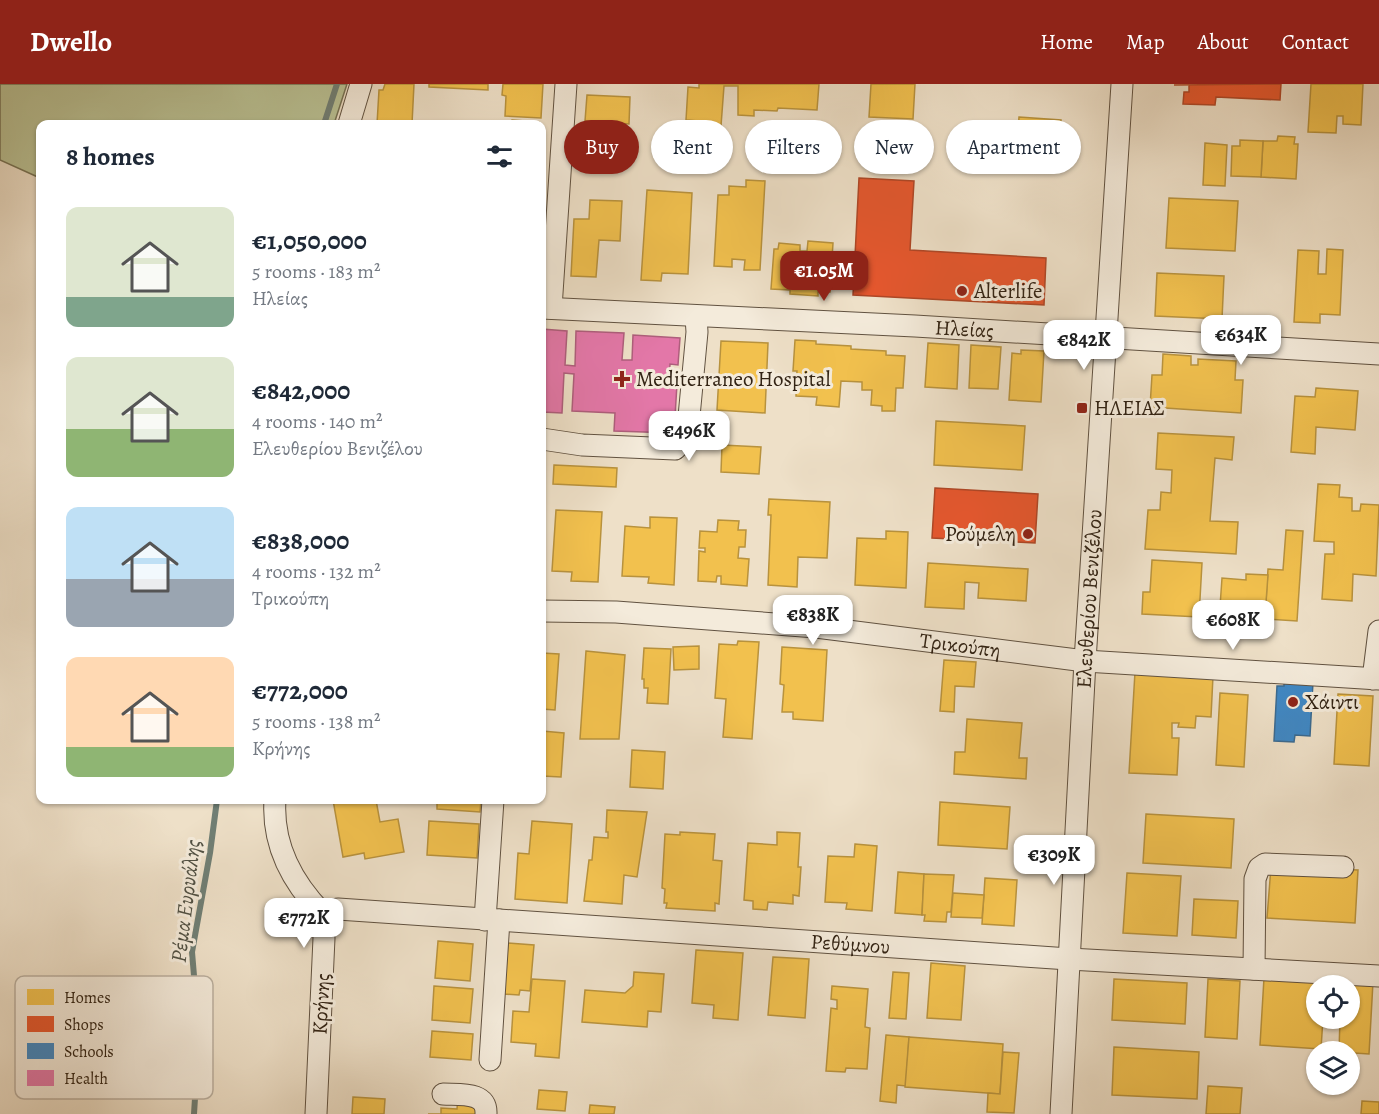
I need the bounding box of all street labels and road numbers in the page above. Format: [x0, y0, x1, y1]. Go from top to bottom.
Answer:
street label: Ηλείας [934, 313, 995, 345]
street label: Ελευθερίου Βενιζέλου [1070, 508, 1109, 689]
street label: Τρικούπη [918, 626, 1002, 664]
street label: Ρεθύμνου [810, 927, 891, 961]
street label: Κρήνης [305, 973, 337, 1035]

